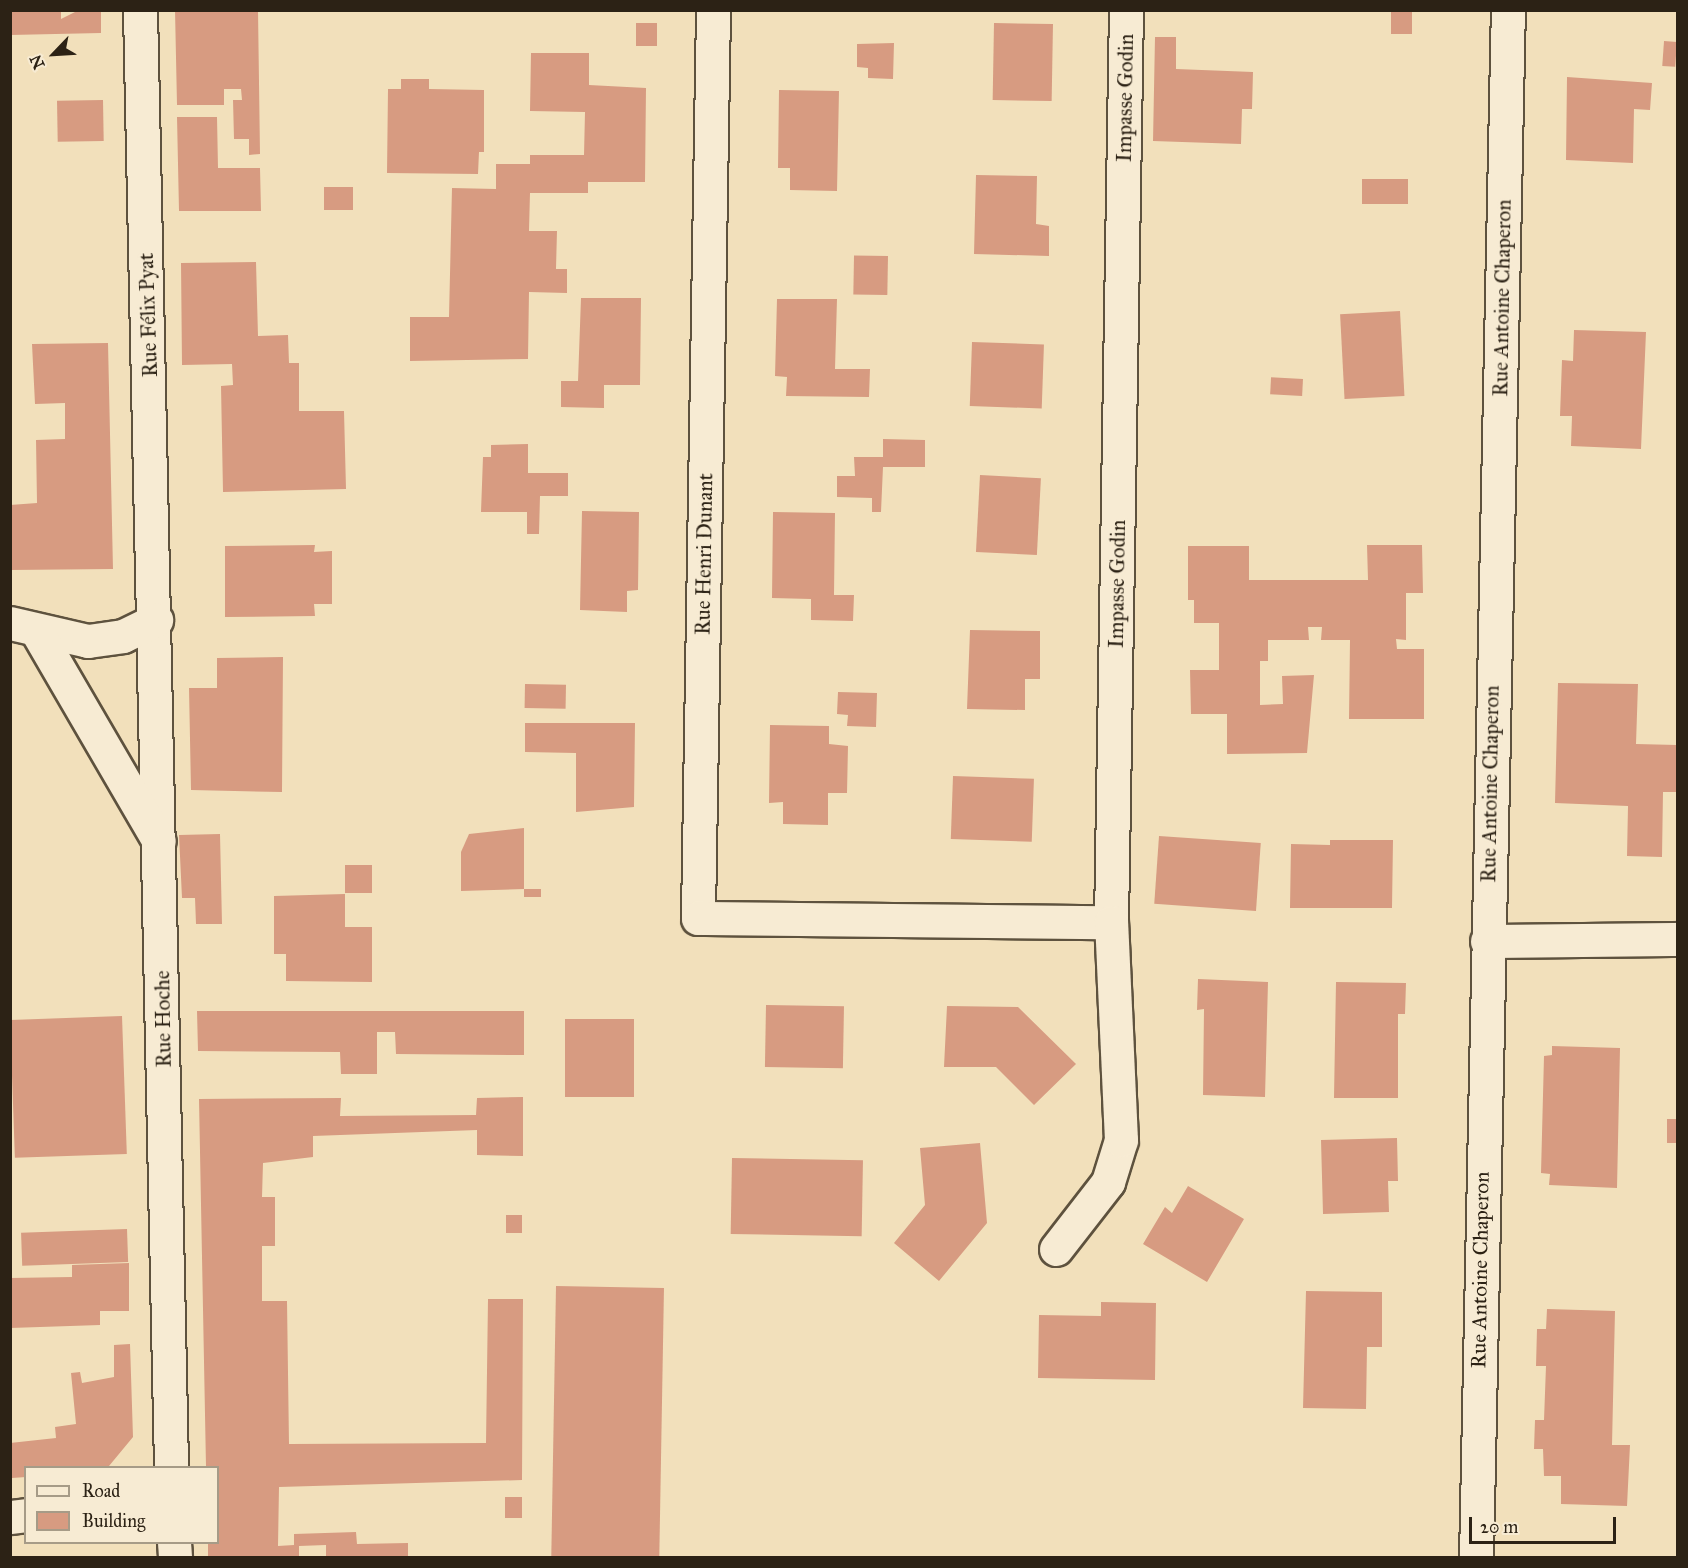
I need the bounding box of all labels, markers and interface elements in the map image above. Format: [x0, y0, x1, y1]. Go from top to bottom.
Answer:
north arrow [24, 24, 84, 84]
street label: Impasse Godin [1111, 34, 1139, 162]
text: N [26, 52, 49, 72]
street label: Rue Antoine Chaperon [1488, 199, 1516, 397]
street label: Rue Félix Pyat [133, 252, 163, 378]
street label: Rue Henri Dunant [690, 473, 718, 635]
street label: Impasse Godin [1103, 520, 1131, 648]
street label: Rue Antoine Chaperon [1476, 685, 1504, 883]
street label: Rue Hoche [150, 970, 176, 1068]
street label: Rue Antoine Chaperon [1466, 1171, 1494, 1369]
legend [24, 1466, 219, 1544]
text: Road [82, 1480, 120, 1502]
scale bar [1472, 1505, 1619, 1543]
text: Building [82, 1510, 145, 1532]
text: 20 m [1480, 1516, 1518, 1538]

